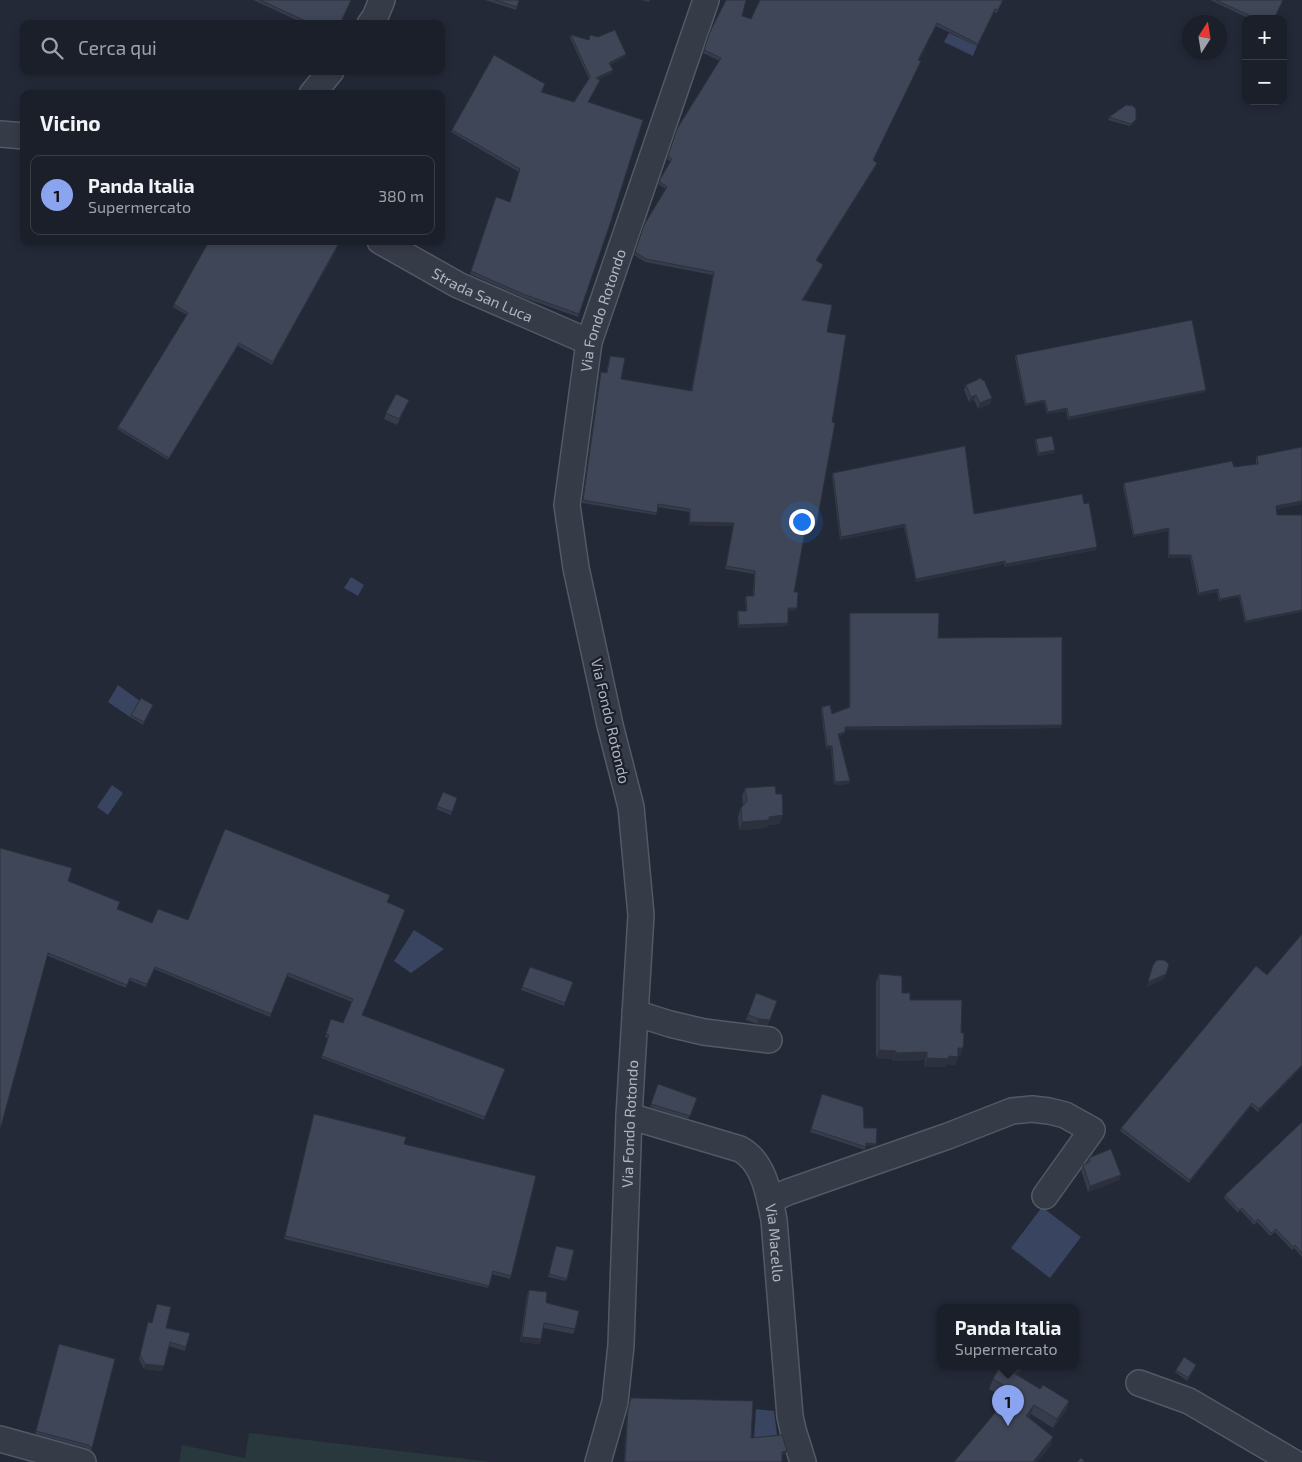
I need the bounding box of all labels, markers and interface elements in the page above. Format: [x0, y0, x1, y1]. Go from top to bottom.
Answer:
north arrow [1182, 15, 1227, 60]
map controls [1242, 15, 1287, 105]
button: + [1242, 15, 1287, 60]
search box [20, 20, 445, 75]
icon: search [38, 34, 66, 62]
text: Cerca qui [78, 36, 157, 59]
button: − [1242, 60, 1287, 105]
text: Vicino [40, 110, 101, 135]
text: Panda Italia [88, 174, 195, 197]
text: 1 [54, 186, 60, 205]
text: 380 m [378, 186, 424, 205]
text: Supermercato [88, 197, 191, 216]
street label: Via Fondo Rotondo [576, 246, 629, 373]
street label: Strada San Luca [429, 263, 536, 326]
your location [789, 509, 815, 535]
street label: Via Fondo Rotondo [588, 657, 634, 785]
street label: Via Fondo Rotondo [617, 1059, 641, 1188]
street label: Via Macello [762, 1202, 788, 1283]
popup [937, 1304, 1079, 1369]
text: Panda Italia [955, 1316, 1061, 1339]
text: Supermercato [955, 1339, 1058, 1358]
pin: 1 [992, 1385, 1024, 1426]

